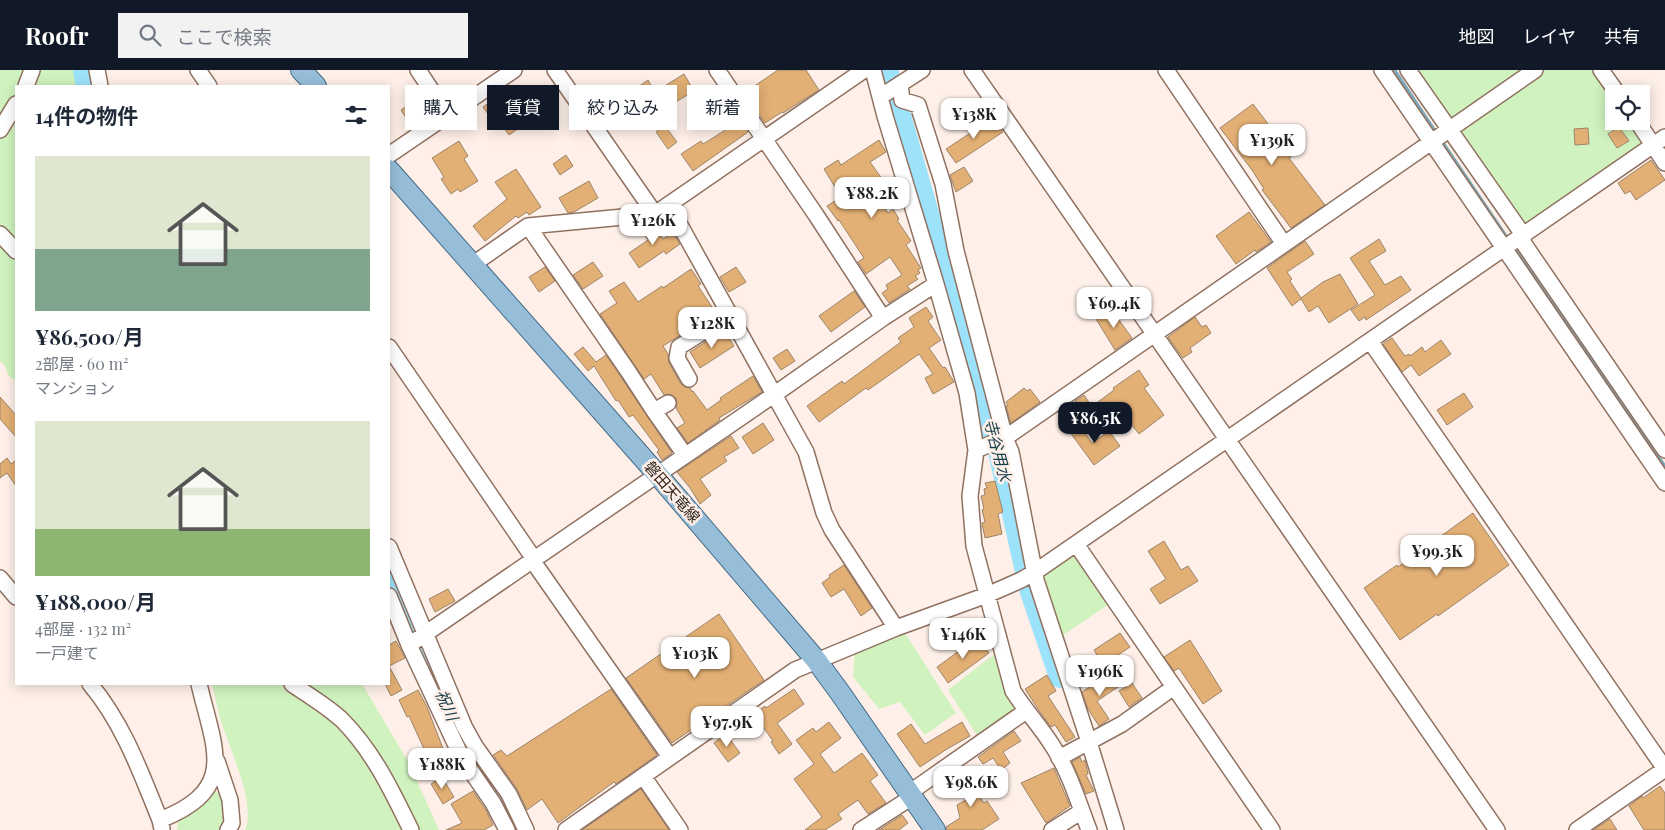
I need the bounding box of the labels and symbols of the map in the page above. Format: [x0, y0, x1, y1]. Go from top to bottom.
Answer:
pin: ¥138K [939, 98, 1009, 140]
pin: ¥139K [1237, 124, 1307, 166]
pin: ¥88.2K [831, 176, 913, 219]
pin: ¥126K [618, 204, 688, 246]
pin: ¥69.4K [1073, 286, 1155, 329]
pin: ¥128K [677, 306, 747, 349]
pin: ¥86.5K [1054, 402, 1136, 444]
water label: 寺谷用水 [980, 416, 1017, 485]
street label: 磐田天竜線 [641, 456, 705, 526]
pin: ¥99.3K [1396, 534, 1478, 577]
pin: ¥146K [928, 618, 998, 660]
pin: ¥103K [660, 636, 730, 679]
pin: ¥196K [1065, 654, 1135, 697]
water label: 祝川 [431, 686, 464, 726]
pin: ¥97.9K [686, 706, 768, 748]
pin: ¥188K [407, 748, 477, 790]
pin: ¥98.6K [930, 766, 1012, 808]

